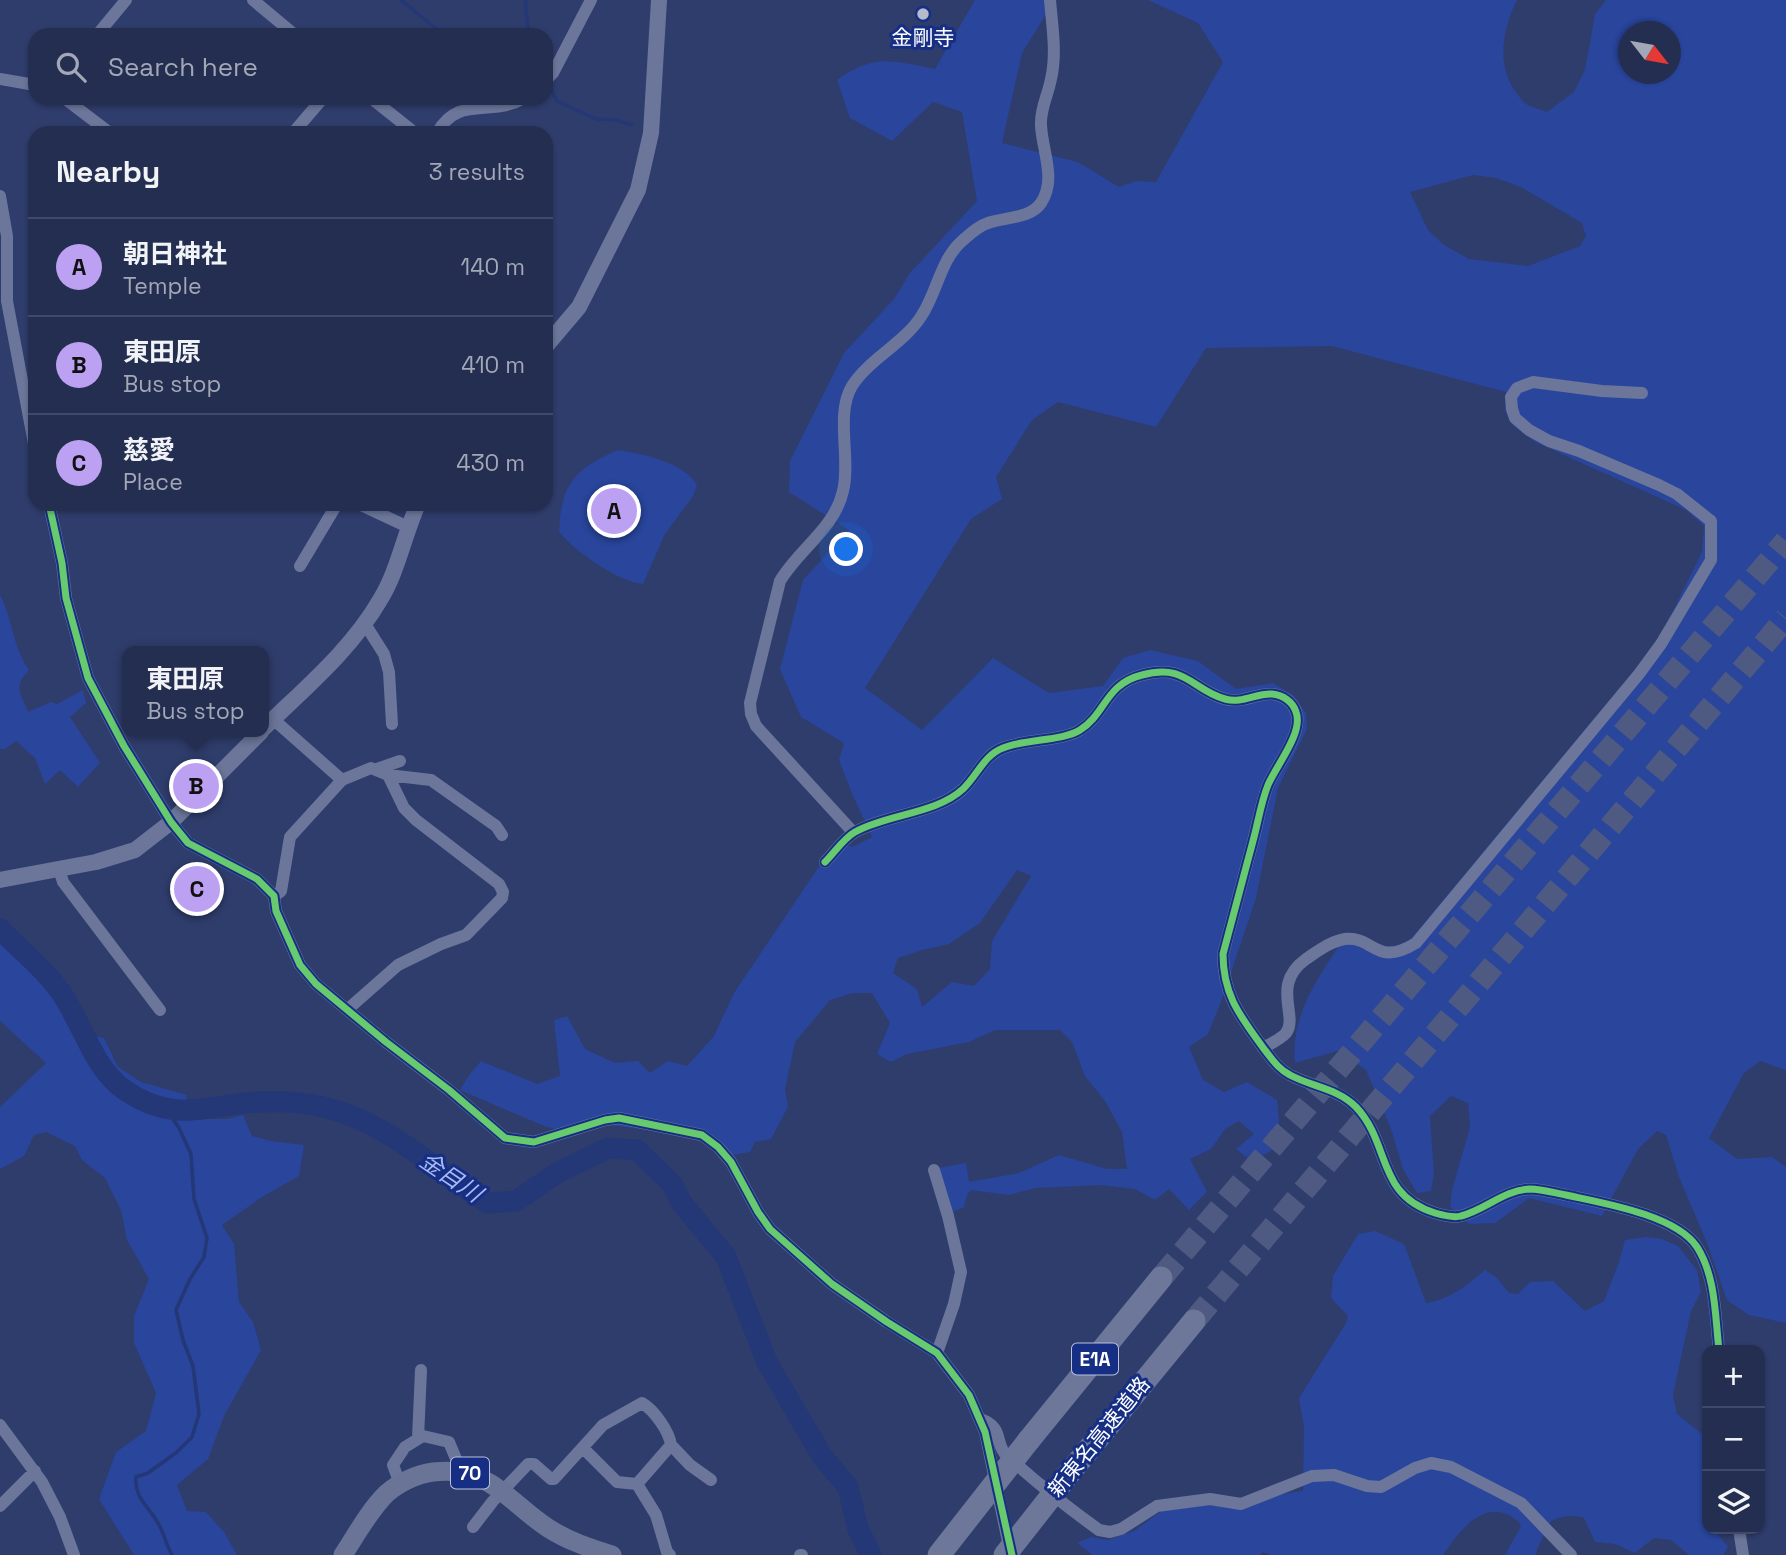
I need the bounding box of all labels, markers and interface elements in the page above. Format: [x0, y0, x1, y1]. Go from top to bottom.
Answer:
marker: 金剛寺 [915, 6, 931, 22]
north arrow [1618, 21, 1681, 84]
place label: 金剛寺 [892, 24, 955, 51]
search box [28, 28, 553, 105]
icon: search [52, 48, 90, 86]
text: Search here [108, 50, 258, 84]
text: Nearby [56, 152, 160, 191]
text: 3 results [429, 157, 525, 187]
text: 朝日神社 [123, 237, 227, 271]
text: A [72, 252, 86, 282]
text: 140 m [461, 252, 525, 282]
text: Temple [123, 271, 202, 301]
text: 東田原 [123, 335, 201, 369]
text: B [71, 350, 87, 380]
text: 410 m [461, 350, 525, 380]
text: Bus stop [123, 369, 221, 399]
text: 慈愛 [123, 433, 175, 467]
text: C [72, 448, 86, 478]
text: 430 m [456, 448, 525, 478]
text: Place [123, 467, 183, 497]
pin: A [591, 485, 637, 537]
your location [829, 532, 863, 566]
popup [122, 646, 269, 737]
text: 東田原 [146, 662, 224, 696]
text: Bus stop [146, 696, 245, 726]
pin: B [173, 760, 219, 812]
pin: C [174, 863, 220, 915]
water label: 金目川 [414, 1145, 490, 1210]
road number: E1A [1072, 1344, 1118, 1374]
map controls [1702, 1345, 1765, 1534]
button: + [1702, 1345, 1765, 1408]
street label: 新東名高速道路 [1042, 1371, 1155, 1502]
button: − [1702, 1408, 1765, 1471]
road number: 70 [451, 1457, 489, 1488]
button: layers [1702, 1471, 1765, 1534]

